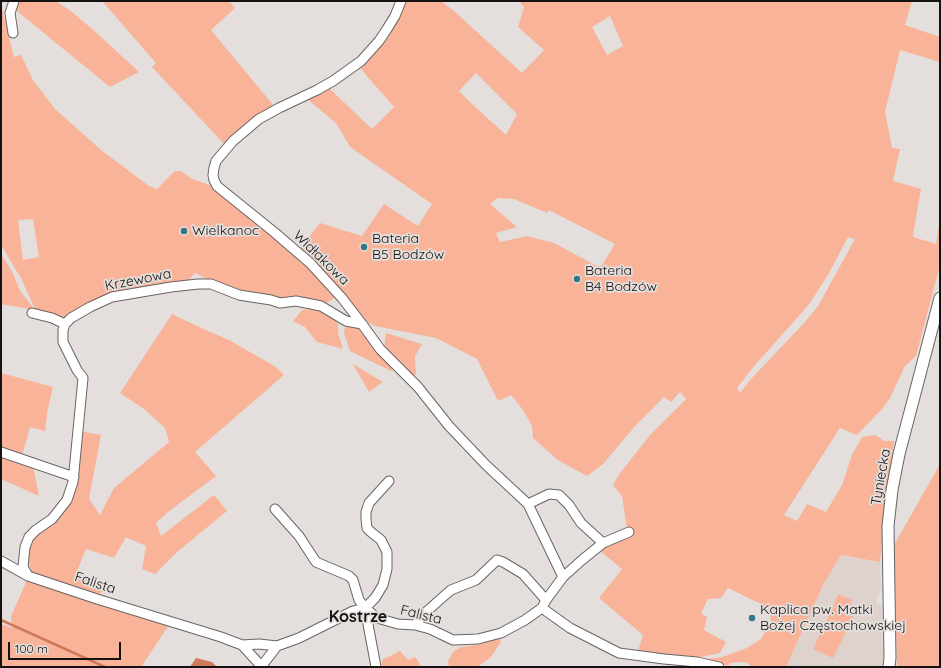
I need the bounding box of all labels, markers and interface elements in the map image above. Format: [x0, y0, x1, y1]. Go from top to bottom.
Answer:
place label: Wielkanoc [192, 223, 259, 239]
marker: Wielkanoc [179, 226, 189, 236]
street label: Widłakowa [289, 227, 353, 289]
place label: Bateria B5 Bodzów [372, 231, 444, 264]
marker: Bateria B5 Bodzów [359, 242, 369, 252]
place label: Bateria B4 Bodzów [585, 263, 657, 296]
street label: Krzewowa [103, 265, 173, 295]
marker: Bateria B4 Bodzów [572, 274, 582, 284]
street label: Tyniecka [868, 447, 894, 507]
street label: Falista [72, 569, 118, 597]
street label: Falista [399, 602, 443, 628]
place label: Kaplica pw. Matki Bożej Częstochowskiej [760, 602, 906, 634]
district label: Kostrze [329, 607, 387, 627]
marker: Kaplica pw. Matki Bożej Częstochowskiej [747, 613, 757, 623]
scale bar [10, 634, 123, 660]
text: 100 m [15, 641, 48, 656]

